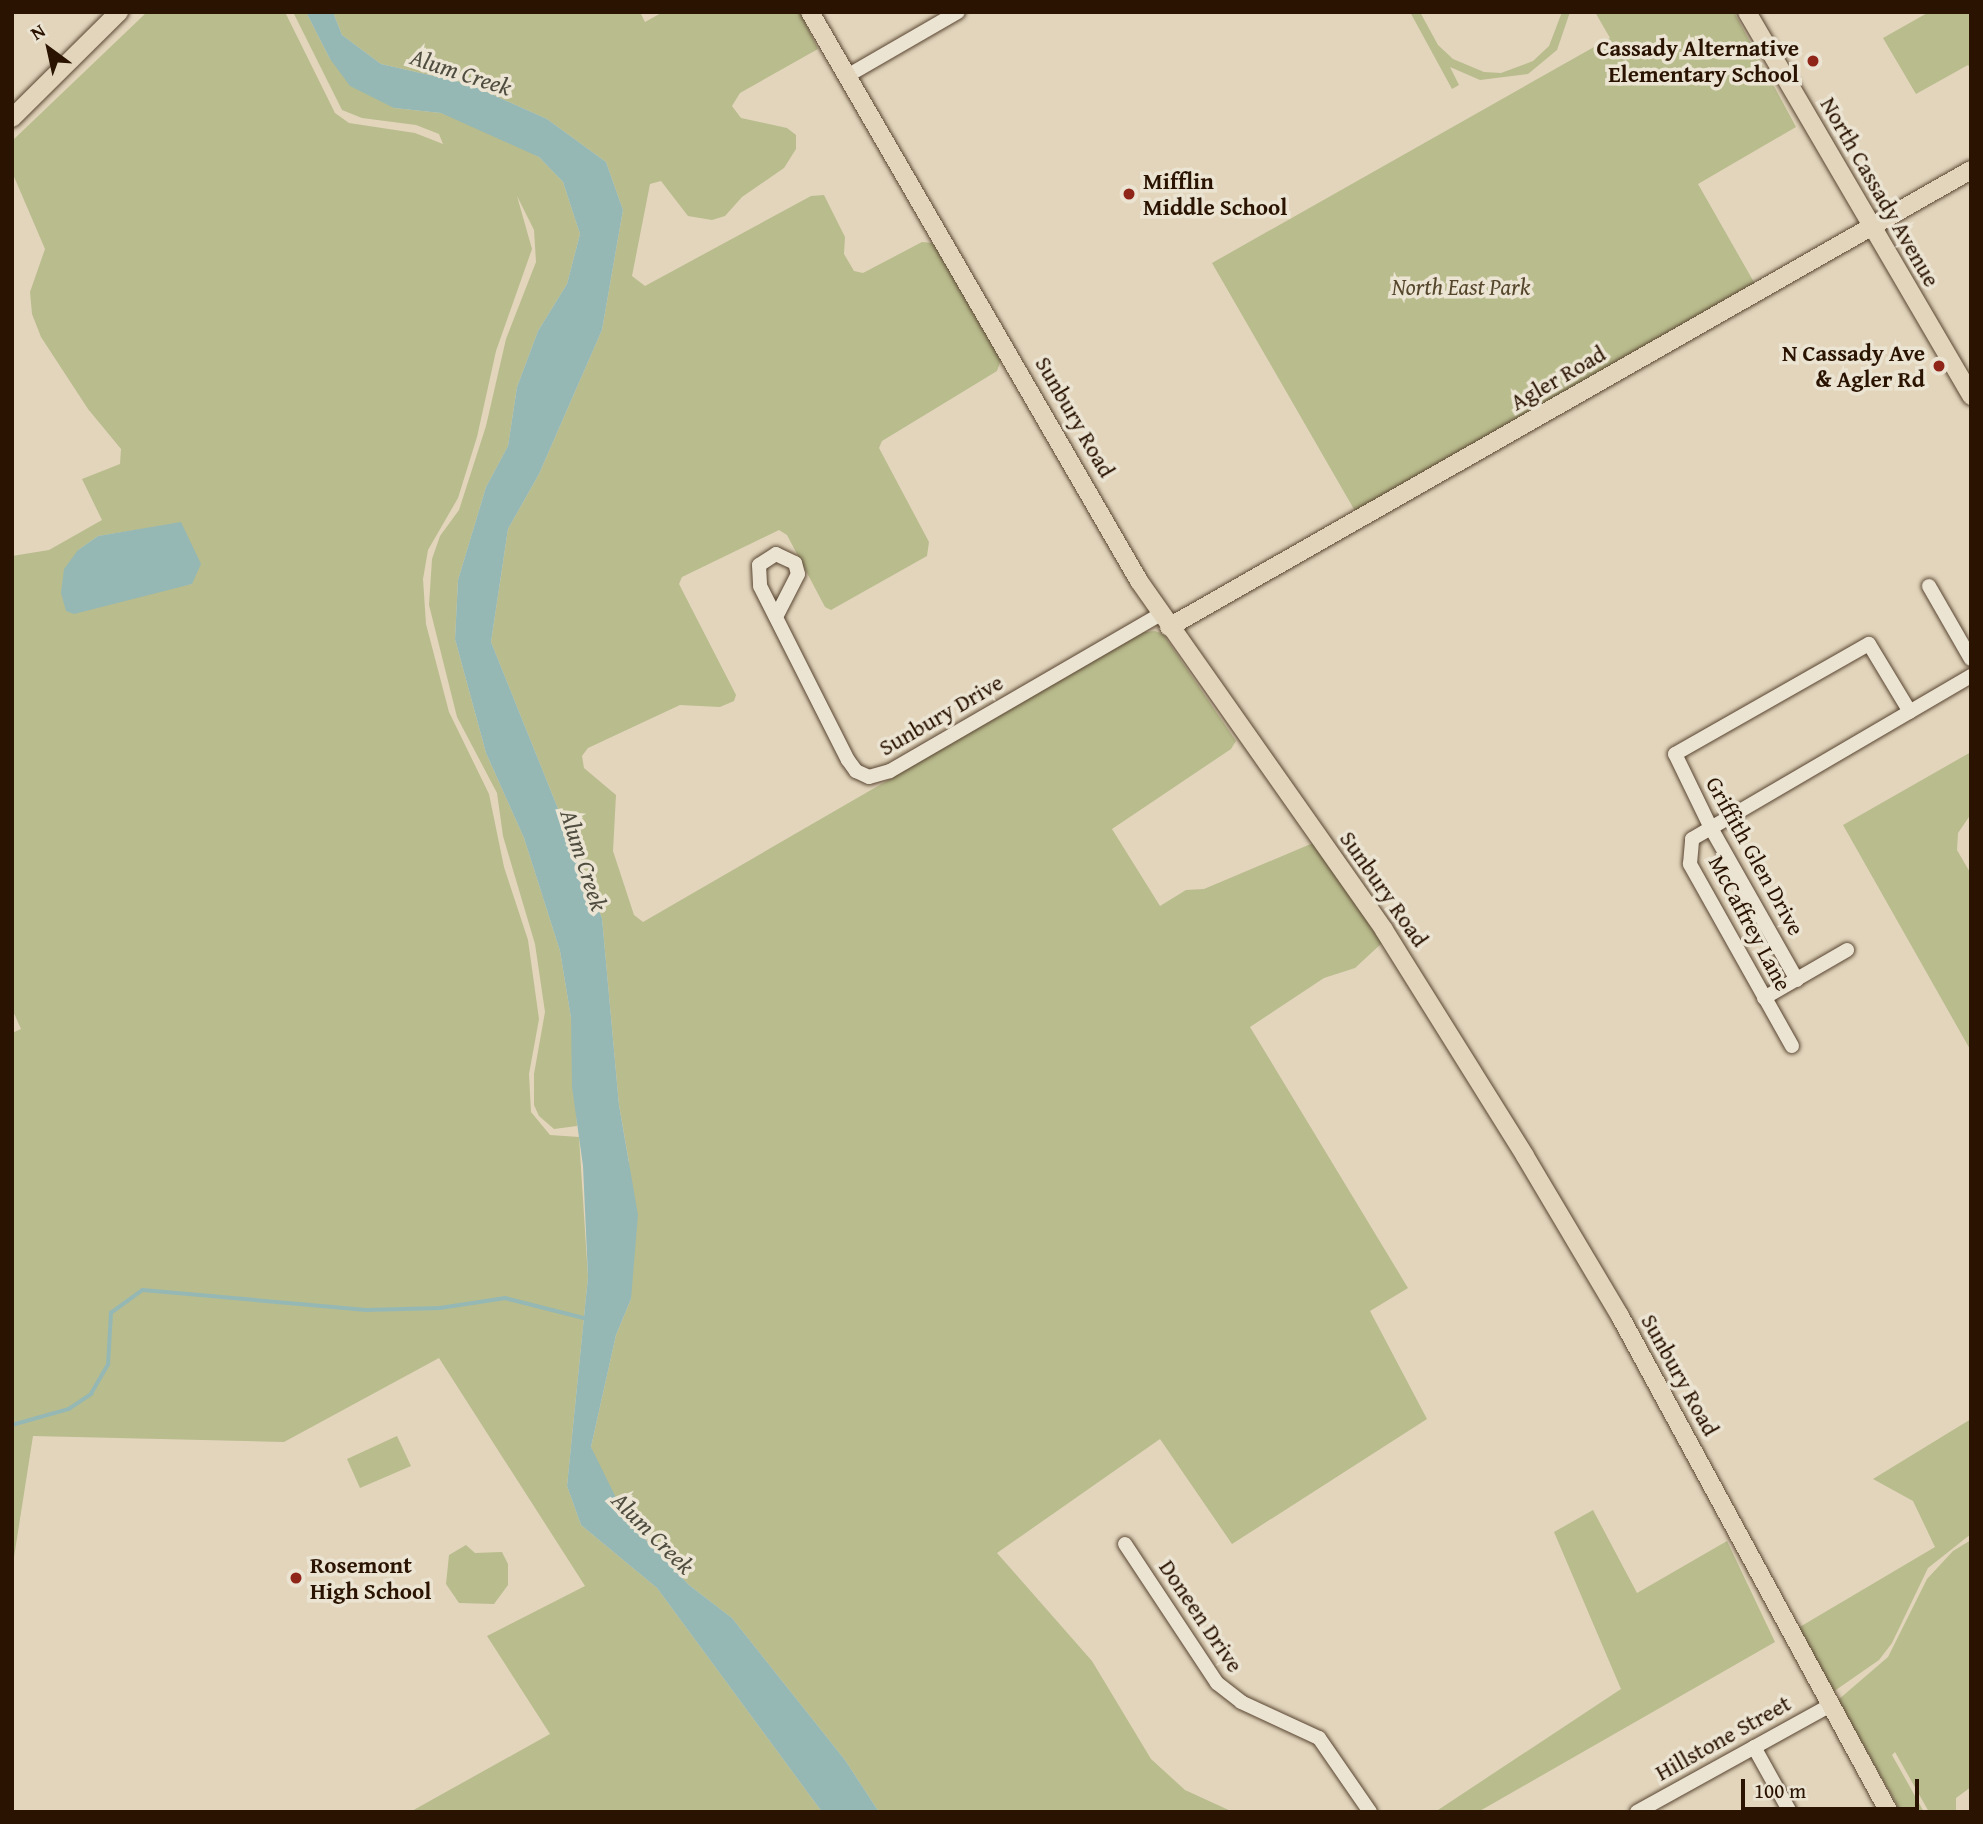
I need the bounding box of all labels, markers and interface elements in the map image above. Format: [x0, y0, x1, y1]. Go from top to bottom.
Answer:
north arrow [14, 14, 84, 84]
text: N [25, 16, 51, 47]
place label: Cassady Alternative Elementary School [1596, 34, 1799, 88]
water label: Alum Creek [407, 42, 515, 102]
marker: Cassady Alternative Elementary School [1805, 53, 1821, 69]
street label: North Cassady Avenue [1814, 92, 1946, 292]
place label: Mifflin Middle School [1143, 167, 1287, 221]
marker: Mifflin Middle School [1121, 186, 1137, 202]
park label: North East Park [1392, 273, 1530, 301]
place label: N Cassady Ave & Agler Rd [1782, 339, 1925, 393]
street label: Agler Road [1506, 340, 1610, 416]
street label: Sunbury Road [1029, 352, 1121, 482]
marker: N Cassady Ave & Agler Rd [1931, 358, 1947, 374]
street label: Sunbury Drive [874, 668, 1008, 762]
street label: Griffith Glen Drive [1700, 772, 1810, 940]
water label: Alum Creek [554, 806, 614, 914]
street label: Sunbury Road [1334, 826, 1434, 952]
street label: McCaffrey Lane [1703, 851, 1797, 995]
street label: Sunbury Road [1635, 1309, 1725, 1441]
water label: Alum Creek [606, 1486, 700, 1580]
place label: Rosemont High School [310, 1551, 431, 1605]
street label: Doneen Drive [1153, 1554, 1249, 1678]
marker: Rosemont High School [288, 1570, 304, 1586]
street label: Hillstone Street [1650, 1689, 1796, 1787]
scale bar [1745, 1764, 1924, 1808]
text: 100 m [1754, 1775, 1806, 1806]

